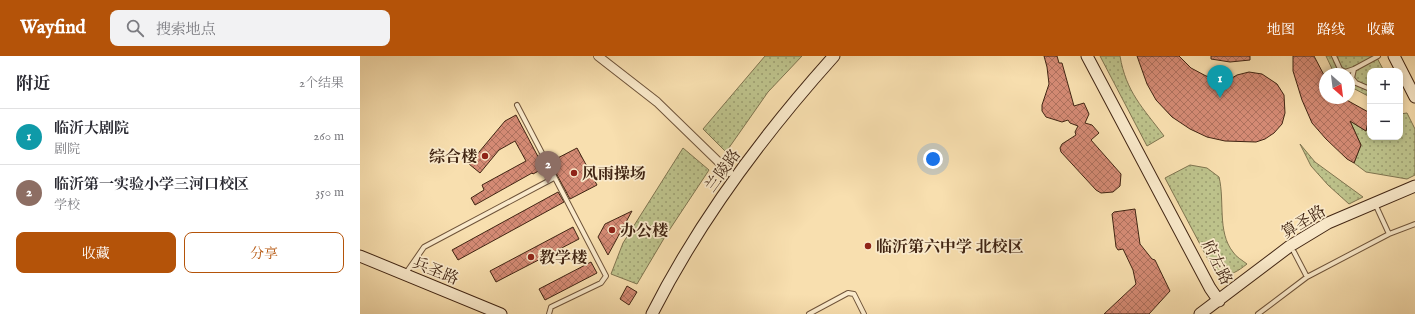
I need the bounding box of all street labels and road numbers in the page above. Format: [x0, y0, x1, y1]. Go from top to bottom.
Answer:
street label: 兰陵路 [701, 146, 746, 196]
street label: 算圣路 [1278, 202, 1330, 244]
street label: 府左路 [1197, 237, 1236, 289]
street label: 兵圣路 [409, 254, 461, 290]

